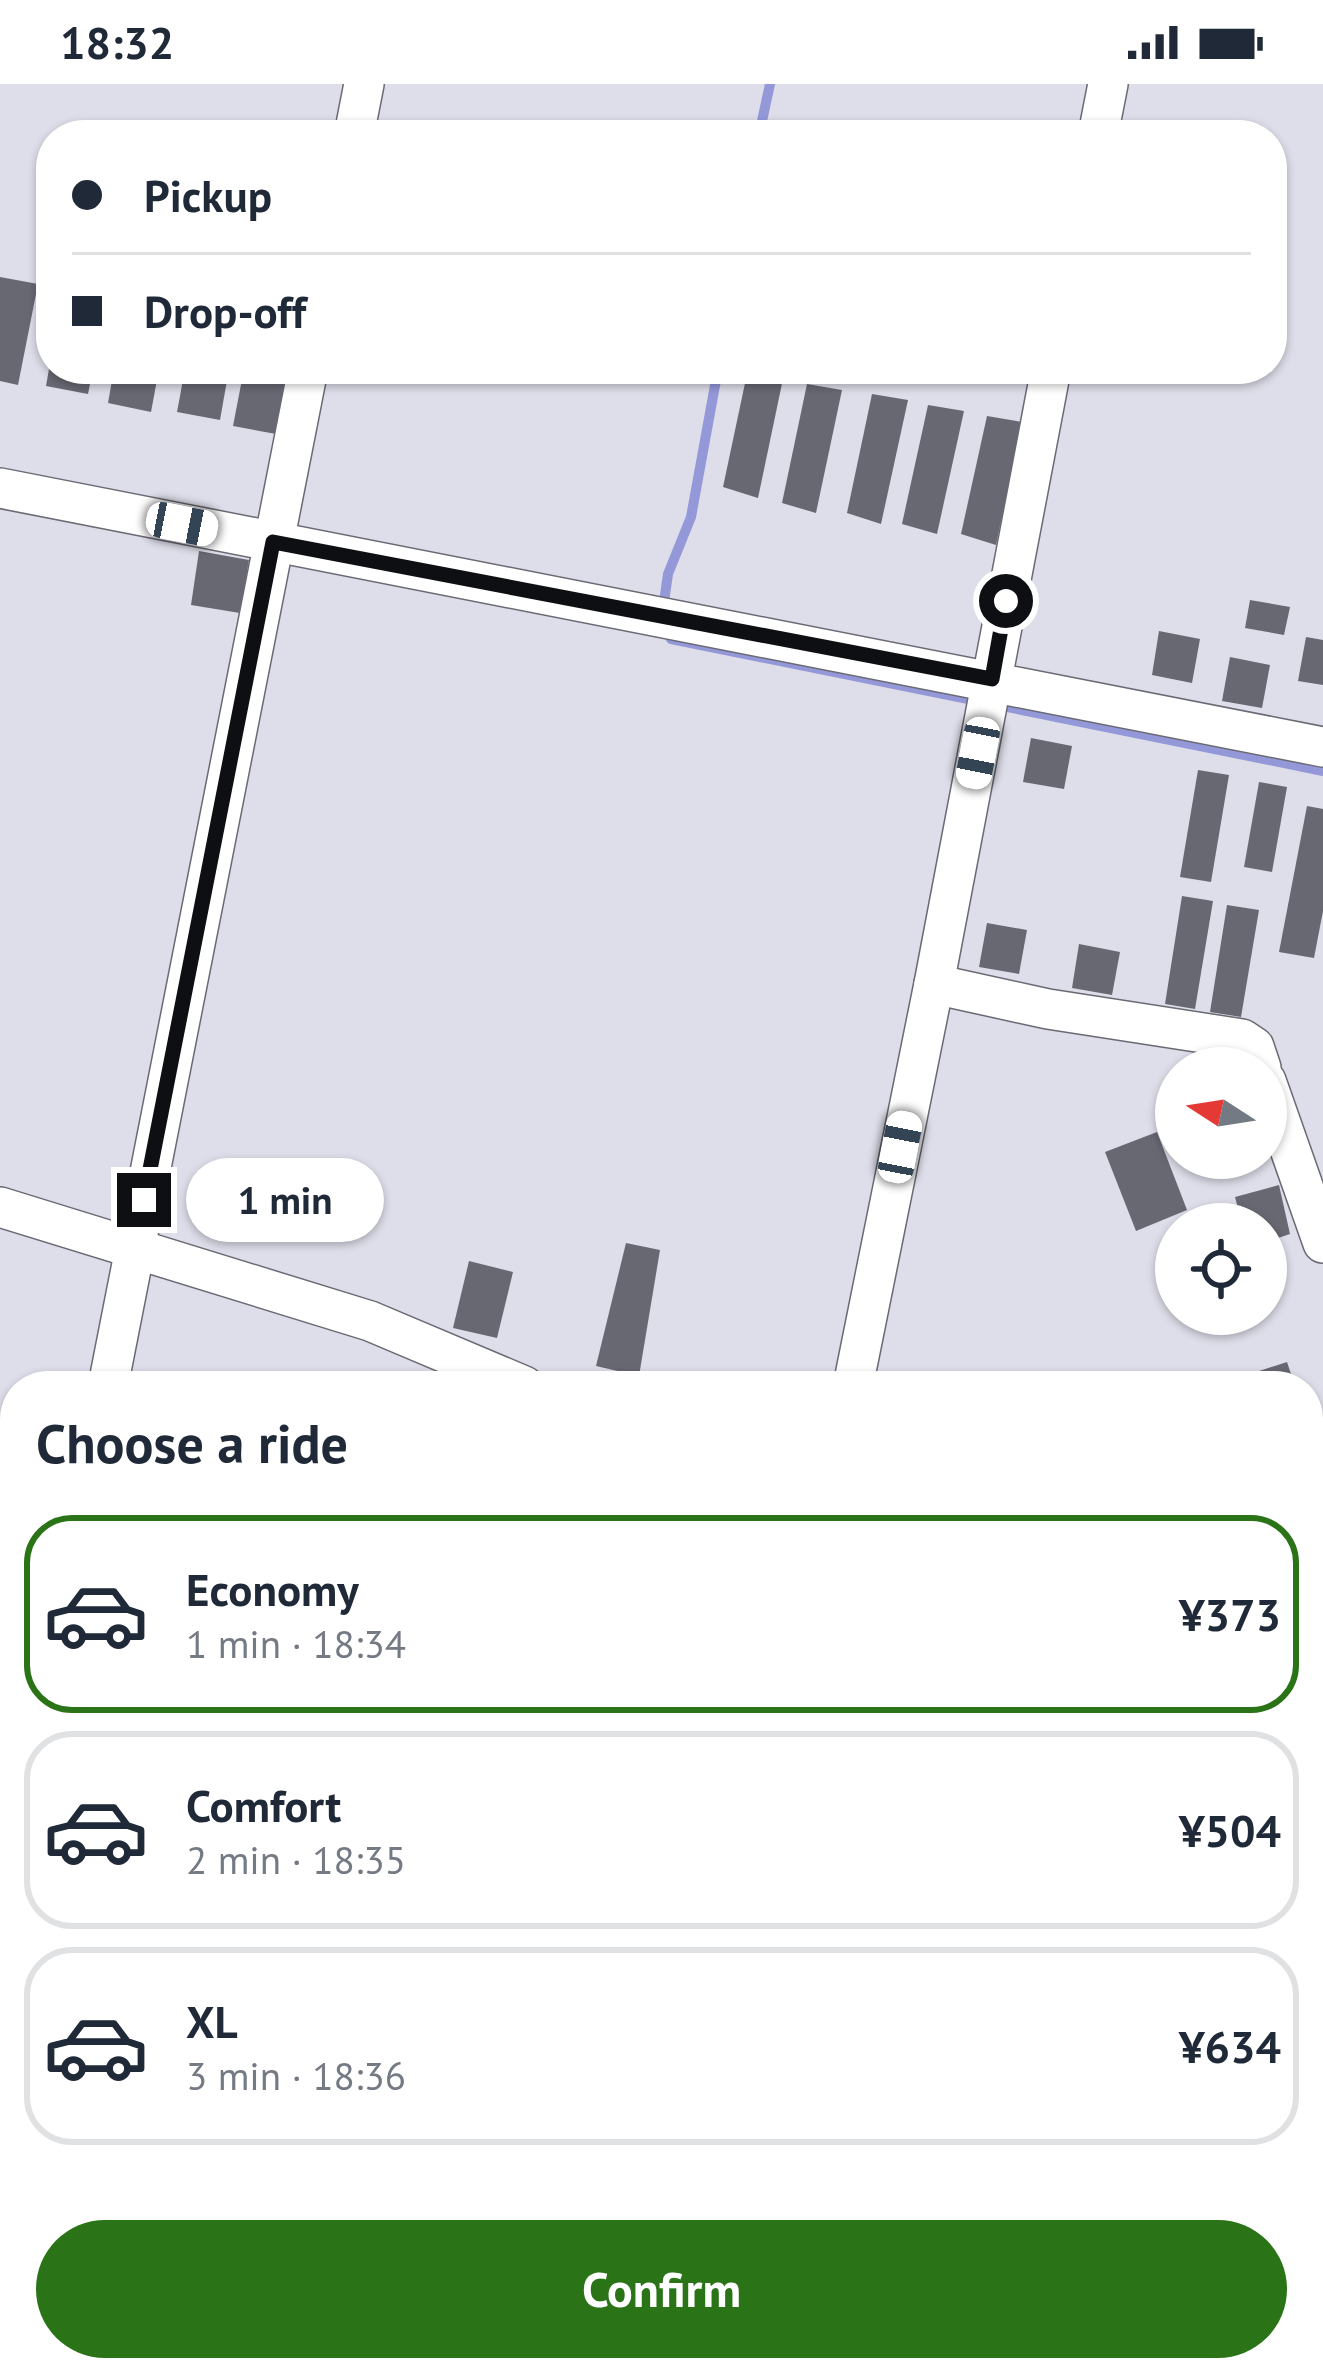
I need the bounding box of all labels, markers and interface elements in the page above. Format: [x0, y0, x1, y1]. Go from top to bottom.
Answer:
text: 18:32 [60, 13, 174, 71]
text: Pickup [144, 166, 272, 224]
text: Drop-off [144, 282, 306, 340]
car [143, 499, 221, 549]
route start [979, 574, 1033, 628]
car [953, 714, 1003, 792]
north arrow [1155, 1047, 1287, 1179]
map controls [1155, 1047, 1287, 1335]
car [875, 1108, 925, 1186]
callout: 1 min [186, 1158, 384, 1242]
route end [117, 1173, 171, 1227]
text: 1 min [237, 1174, 333, 1225]
button: locate [1155, 1203, 1287, 1335]
text: Choose a ride [36, 1408, 348, 1478]
icon: car [42, 1560, 150, 1668]
text: Economy [186, 1560, 359, 1618]
text: ¥373 [1179, 1585, 1281, 1643]
text: 1 min · 18:34 [186, 1618, 406, 1669]
icon: car [42, 1776, 150, 1884]
text: Comfort [186, 1776, 341, 1834]
text: ¥504 [1179, 1801, 1281, 1859]
text: 2 min · 18:35 [186, 1834, 406, 1885]
icon: car [42, 1992, 150, 2100]
text: XL [186, 1992, 238, 2050]
text: ¥634 [1179, 2017, 1281, 2075]
text: 3 min · 18:36 [186, 2050, 406, 2101]
button: Confirm [36, 2220, 1287, 2358]

